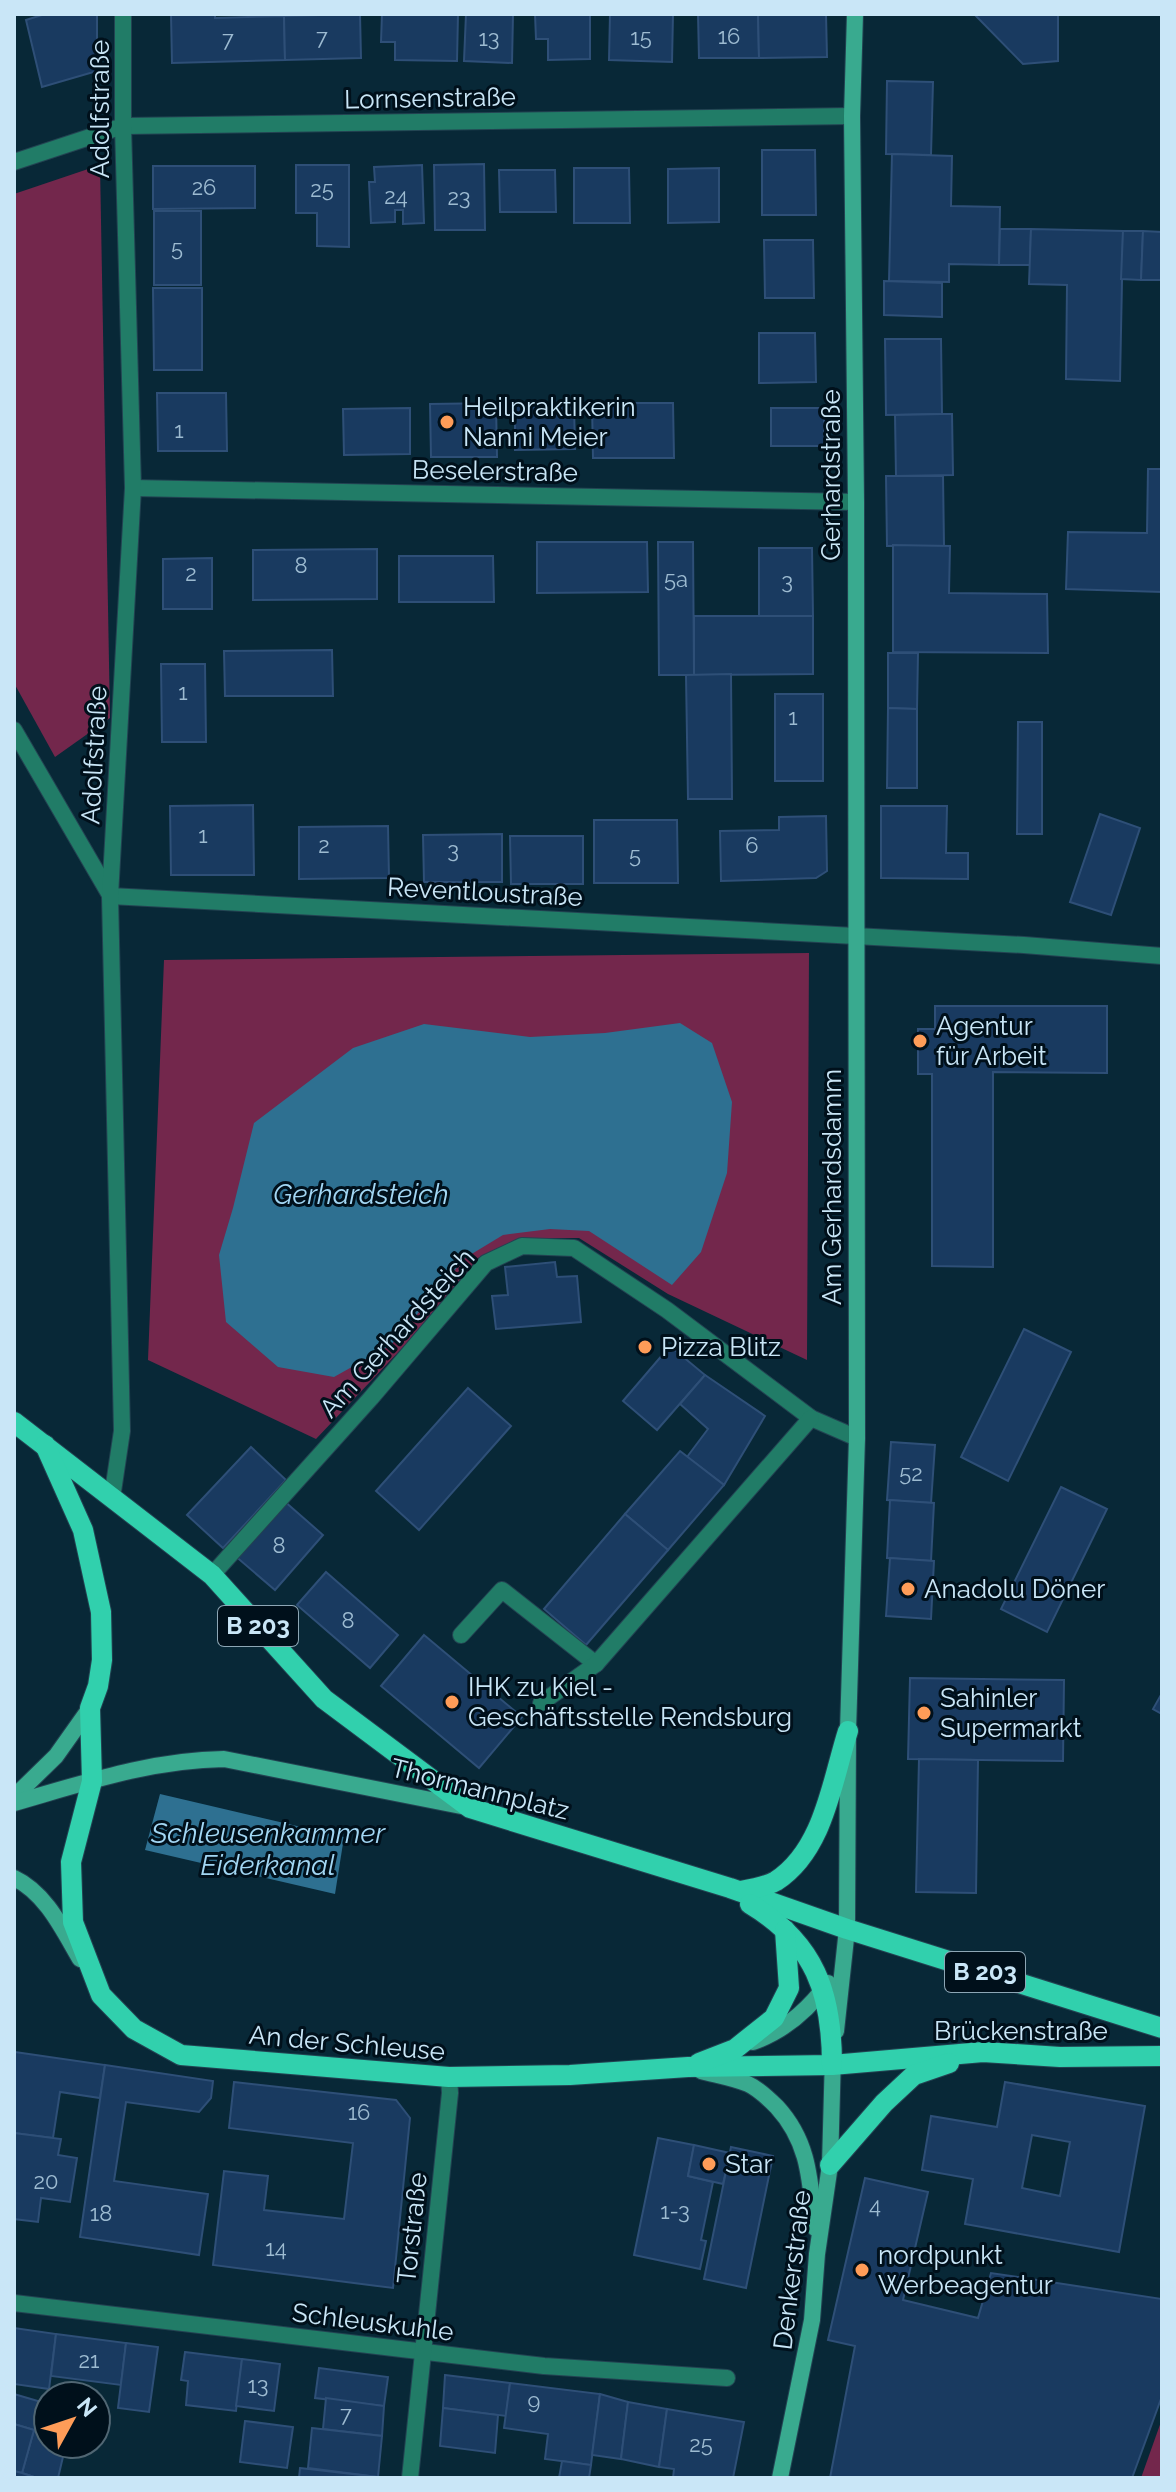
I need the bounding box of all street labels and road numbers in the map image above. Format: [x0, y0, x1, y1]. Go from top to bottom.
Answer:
street label: Adolfstraße [85, 40, 115, 178]
street label: Lornsenstraße [344, 82, 516, 114]
street label: Gerhardstraße [816, 389, 846, 561]
street label: Beselerstraße [412, 455, 578, 487]
street label: Adolfstraße [75, 685, 113, 825]
street label: Reventloustraße [386, 872, 584, 912]
street label: Am Gerhardsdamm [817, 1069, 847, 1305]
street label: Am Gerhardsteich [313, 1242, 481, 1424]
road number: B 203 [218, 1606, 298, 1646]
street label: Thormannplatz [388, 1752, 572, 1826]
road number: B 203 [945, 1952, 1025, 1992]
street label: Brückenstraße [934, 2016, 1108, 2046]
street label: An der Schleuse [248, 2019, 446, 2067]
street label: Torstraße [391, 2171, 433, 2285]
street label: Denkerstraße [767, 2188, 817, 2352]
street label: Schleuskuhle [291, 2297, 455, 2347]

